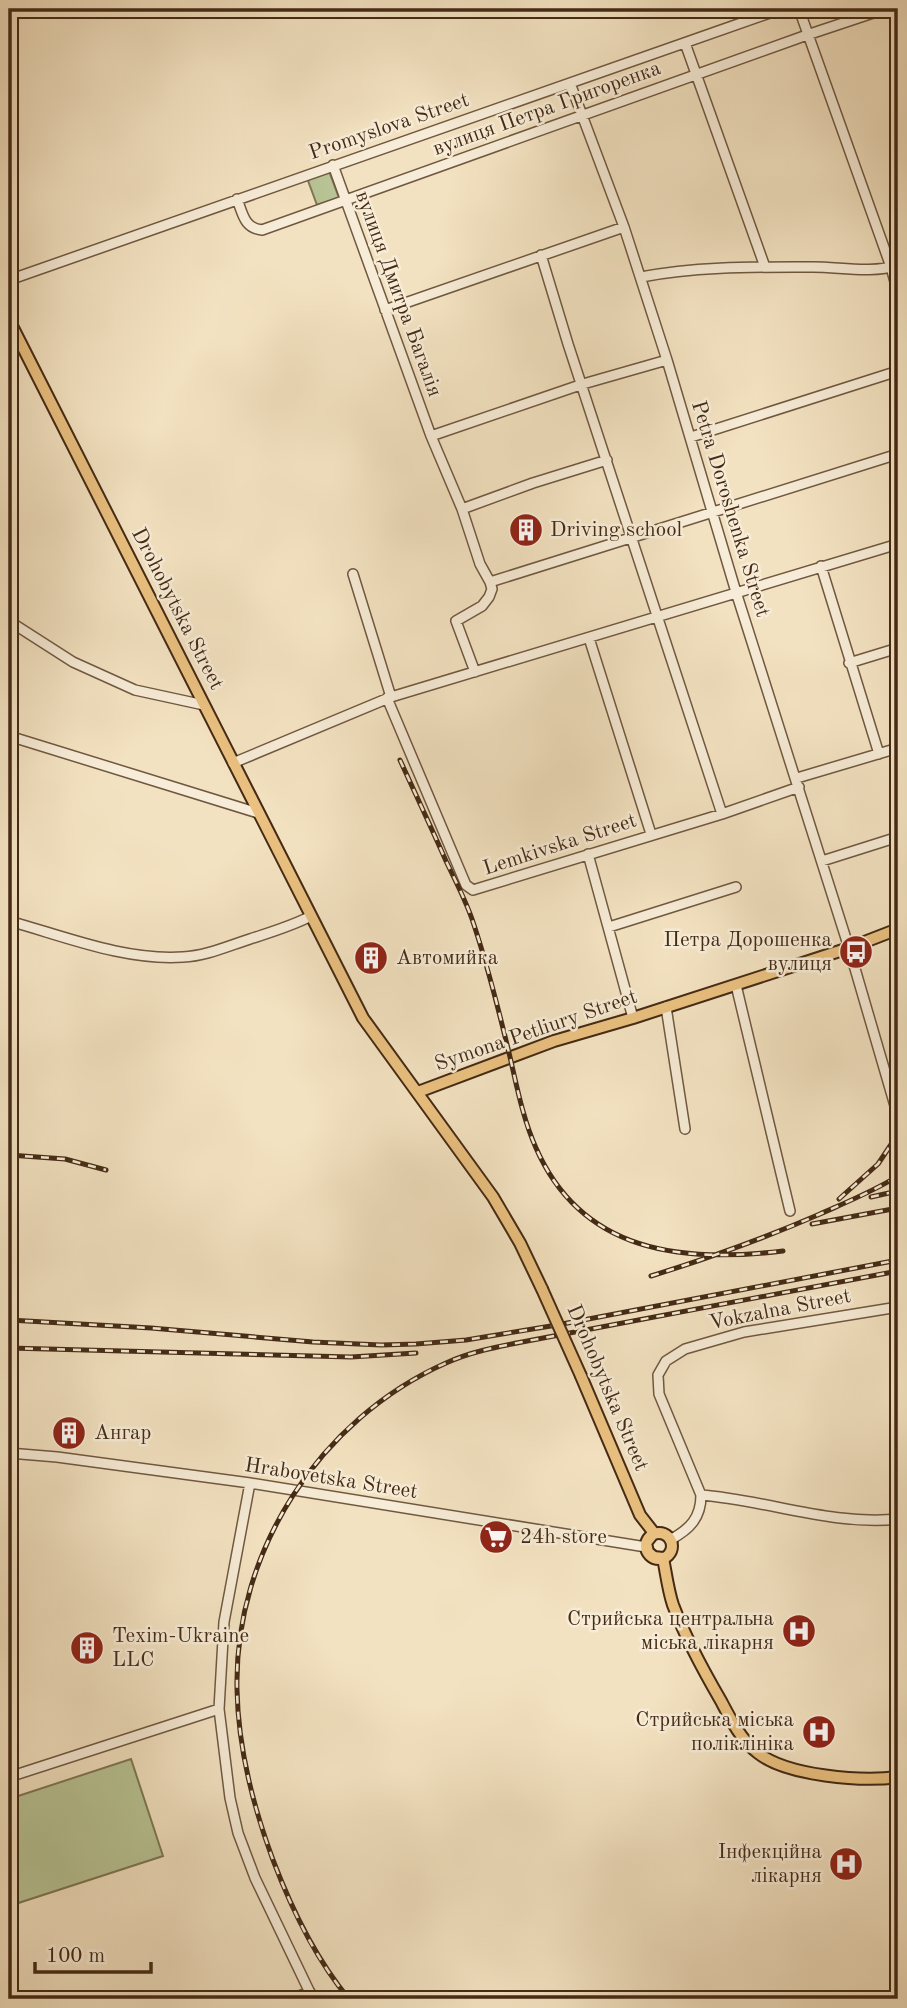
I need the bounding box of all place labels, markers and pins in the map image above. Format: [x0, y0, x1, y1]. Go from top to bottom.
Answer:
building icon: Driving school [507, 511, 545, 549]
place label: Driving school [550, 520, 683, 541]
place label: Петра Дорошенка вулиця [663, 930, 832, 975]
bus stop icon: Петра Дорошенка вулиця [837, 933, 875, 971]
building icon: Автомийка [352, 939, 390, 977]
place label: Автомийка [396, 948, 498, 969]
building icon: Ангар [50, 1414, 88, 1452]
place label: Ангар [94, 1423, 151, 1444]
supermarket icon: 24h store [477, 1518, 515, 1556]
place label: 24h store [520, 1527, 607, 1548]
place label: Стрийська центральна міська лікарня [567, 1609, 774, 1654]
hospital icon: Стрийська центральна міська лікарня [780, 1612, 818, 1650]
place label: Texim-Ukraine LLC [112, 1626, 249, 1671]
building icon: Texim-Ukraine LLC [68, 1629, 106, 1667]
place label: Стрийська міська поліклініка [635, 1710, 794, 1755]
hospital icon: Стрийська міська поліклініка [800, 1713, 838, 1751]
place label: Інфекційна лікарня [718, 1842, 822, 1887]
hospital icon: Інфекційна лікарня [827, 1845, 865, 1883]

